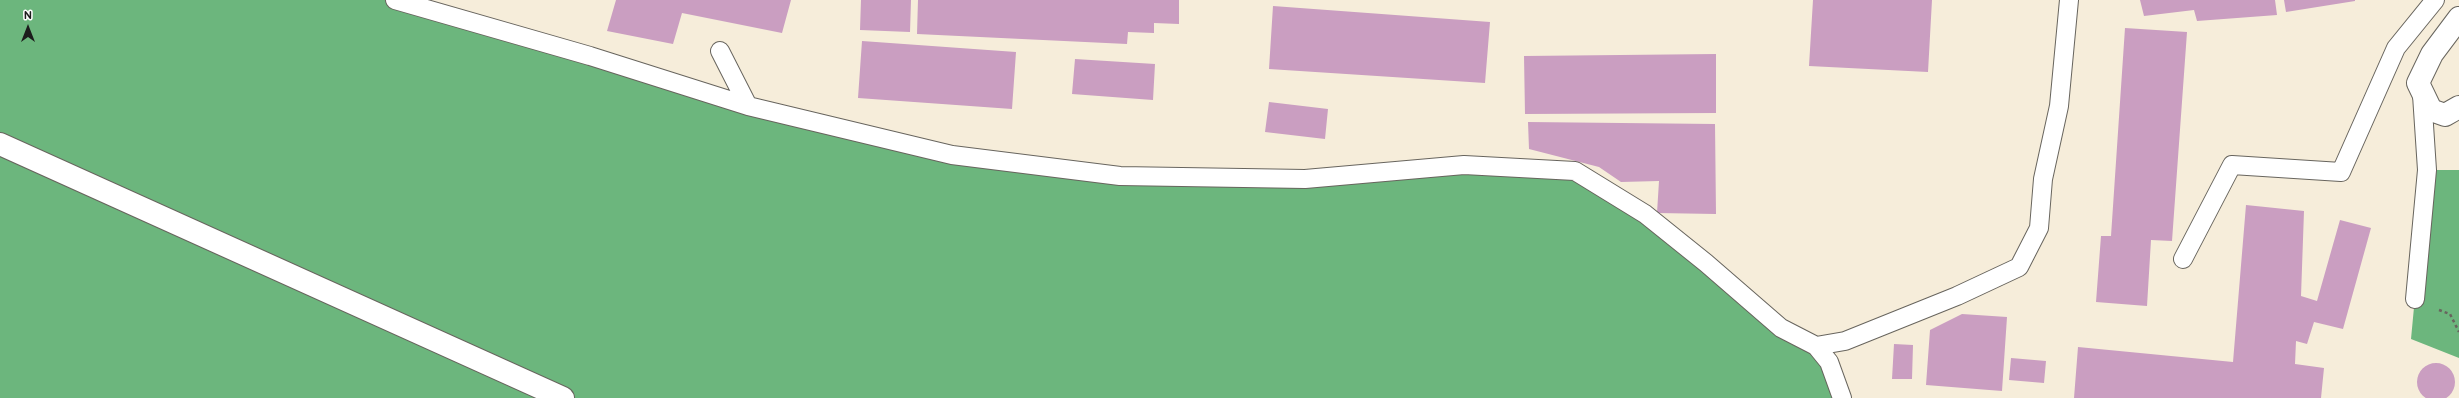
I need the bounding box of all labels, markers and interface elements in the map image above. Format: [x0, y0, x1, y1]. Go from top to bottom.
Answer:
north arrow [8, 8, 48, 48]
text: N [24, 9, 32, 22]

